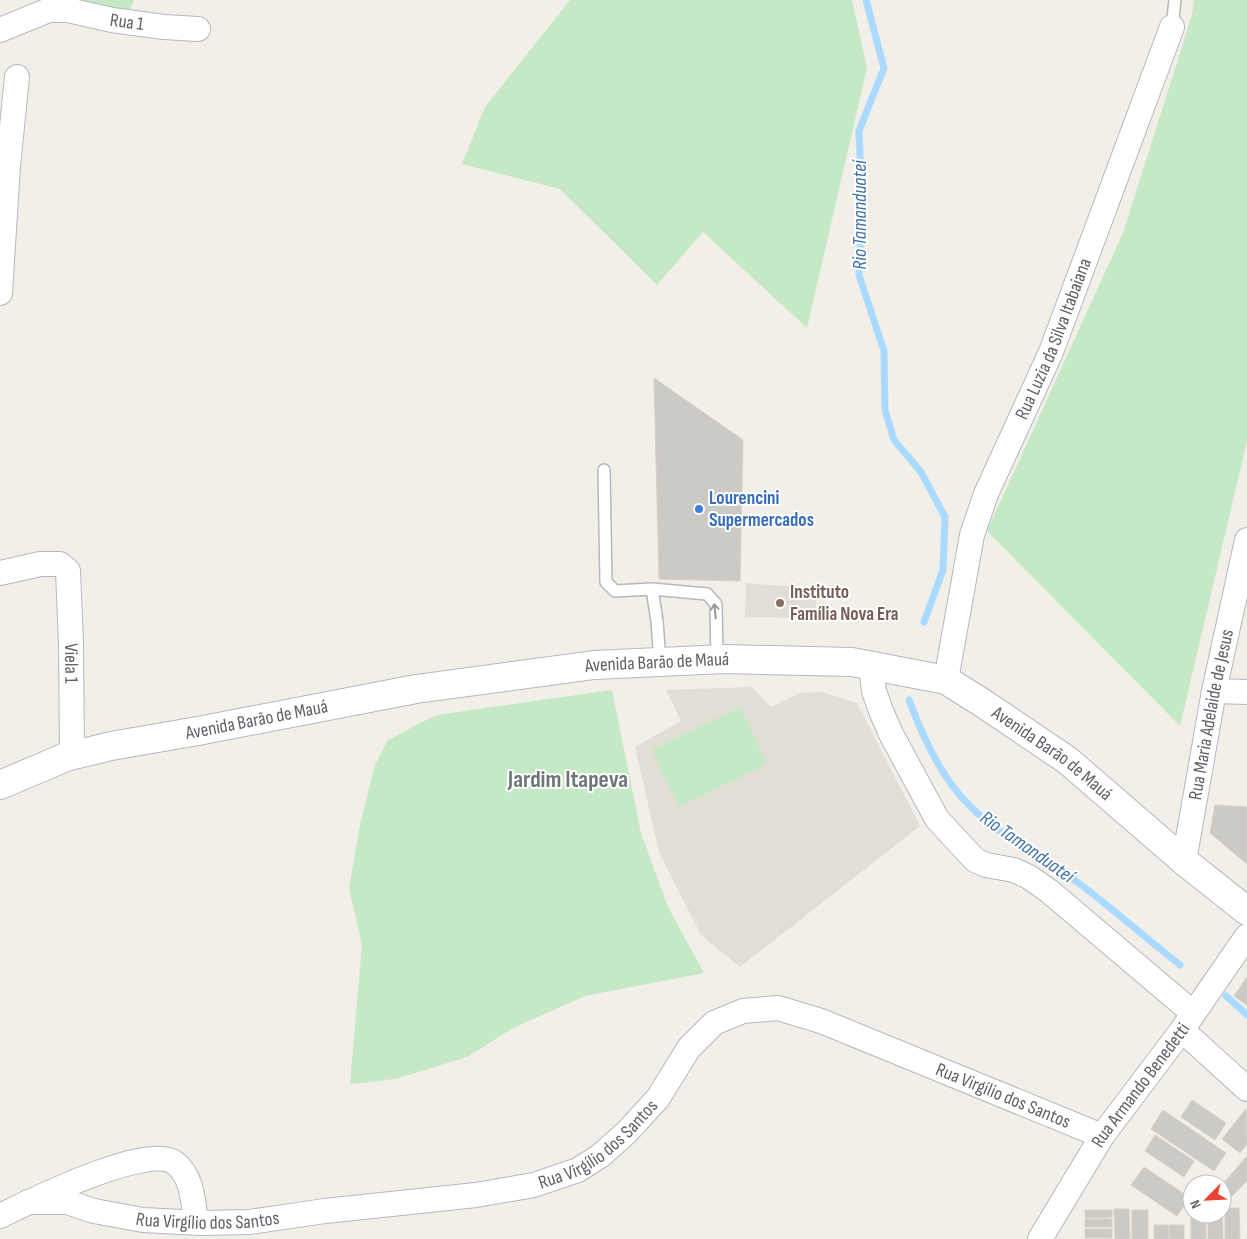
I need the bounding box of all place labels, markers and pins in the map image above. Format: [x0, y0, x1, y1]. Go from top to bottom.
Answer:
place label: Lourencini Supermercados [709, 487, 814, 532]
marker: Lourencini Supermercados [693, 503, 705, 515]
place label: Instituto Família Nova Era [790, 581, 899, 626]
marker: Instituto Família Nova Era [774, 597, 786, 609]

